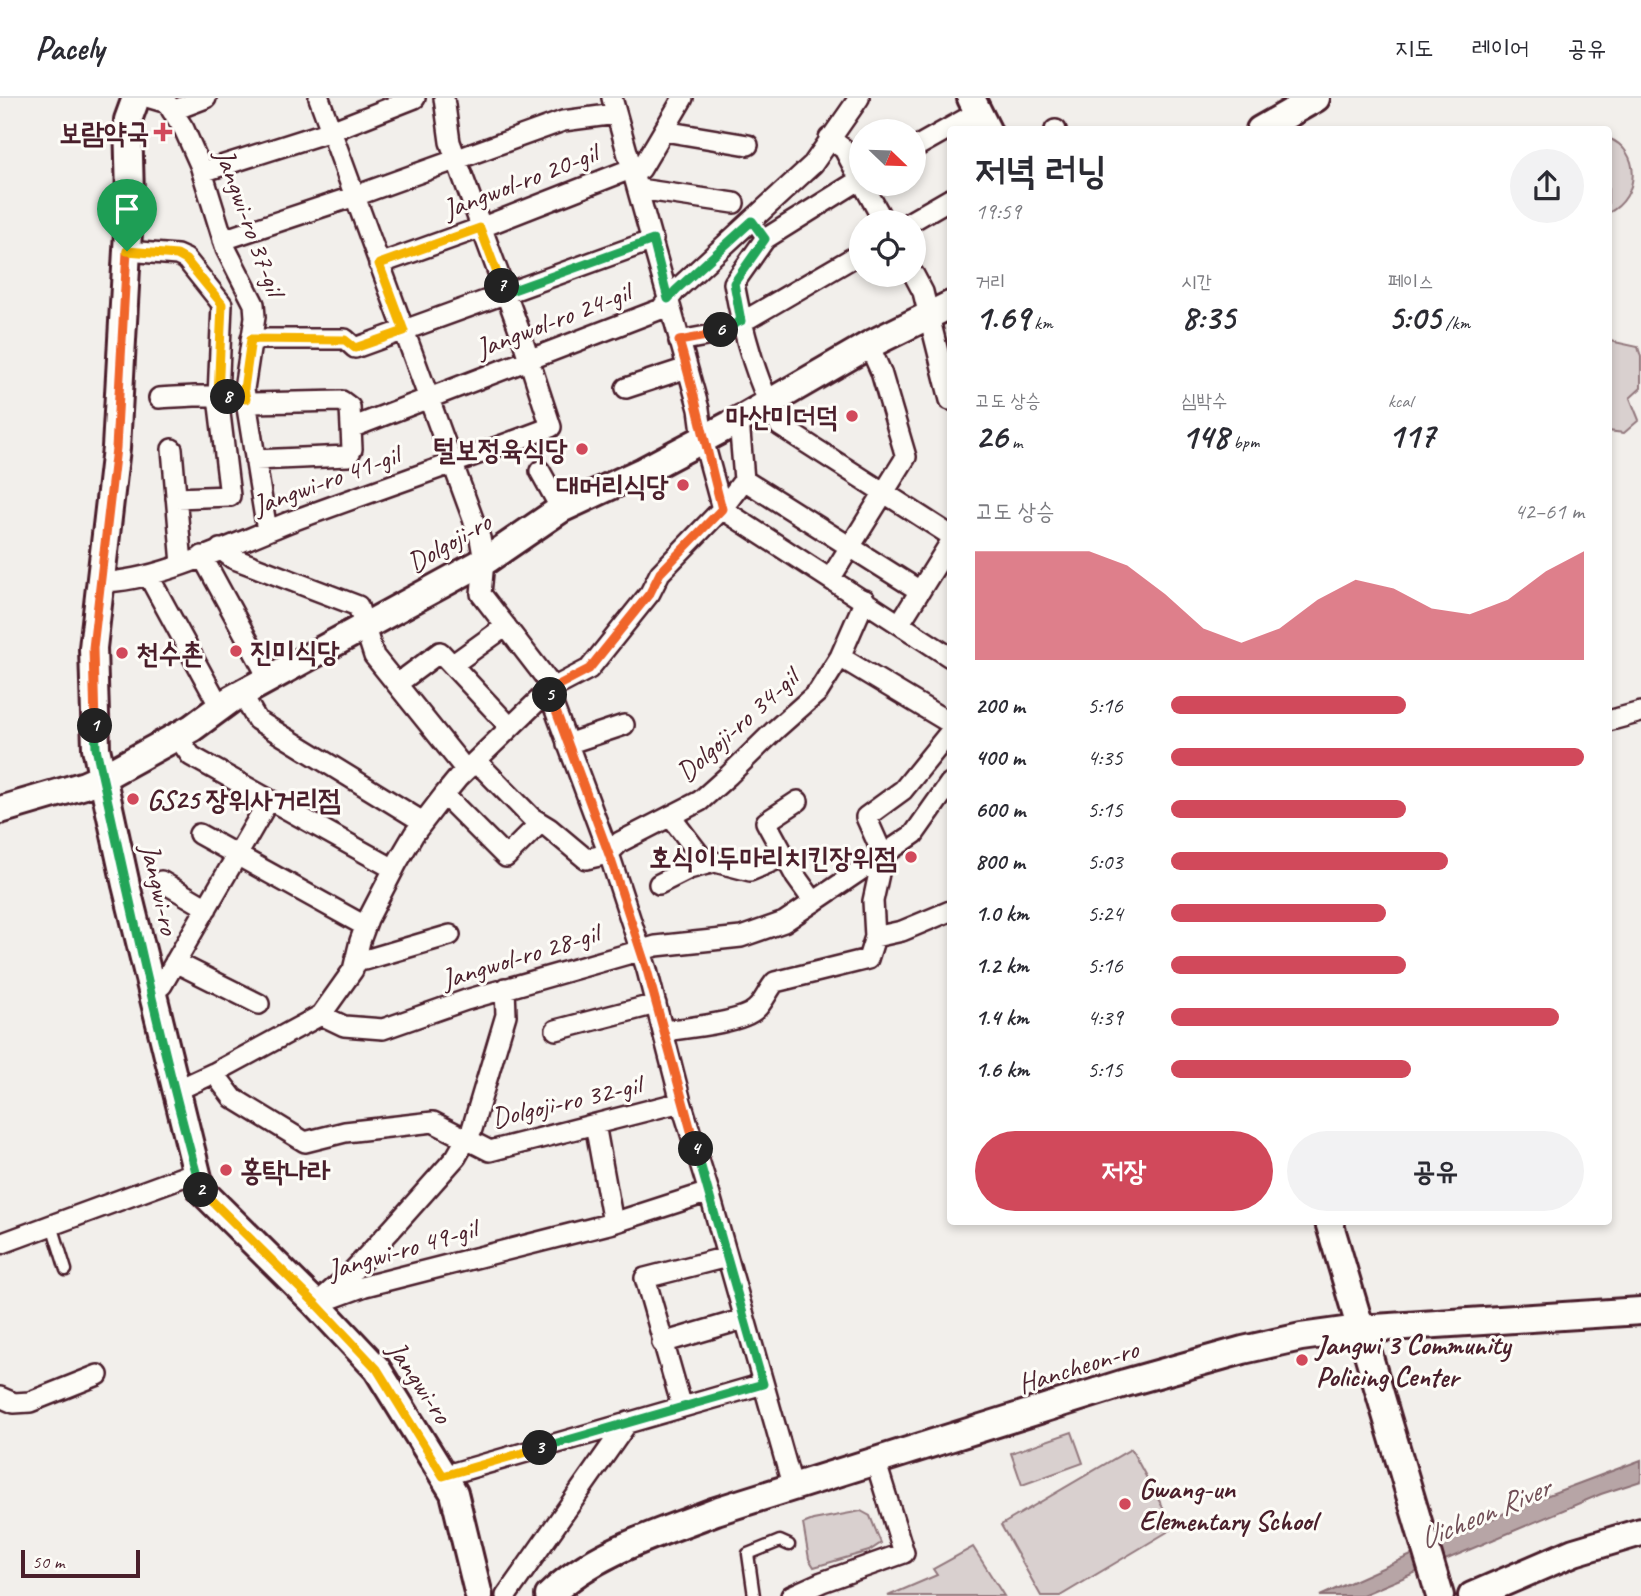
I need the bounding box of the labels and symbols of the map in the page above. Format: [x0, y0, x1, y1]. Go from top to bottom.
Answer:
place label: 보람약국 [59, 115, 149, 150]
north arrow [849, 119, 926, 196]
marker: 보람약국 [155, 124, 171, 140]
street label: Jangwol-ro 20-gil [436, 134, 607, 227]
street label: Jangwi-ro 37-gil [207, 142, 294, 305]
pin [97, 179, 157, 251]
pin: 7 [484, 268, 520, 304]
street label: Jangwol-ro 24-gil [469, 273, 640, 366]
pin: 6 [704, 313, 738, 348]
pin: 8 [210, 380, 246, 414]
place label: 마산미더덕 [725, 399, 838, 434]
marker: 마산미더덕 [844, 408, 860, 424]
place label: 털보정육식당 [433, 432, 568, 467]
street label: Jangwi-ro 41-gil [246, 436, 409, 523]
marker: 털보정육식당 [574, 441, 590, 457]
place label: 대머리식당 [556, 468, 669, 503]
marker: 대머리식당 [675, 477, 691, 493]
street label: Dolgoji-ro [401, 503, 499, 580]
place label: 진미식당 [250, 634, 340, 669]
place label: 천수촌 [136, 636, 204, 671]
marker: 진미식당 [228, 643, 244, 659]
marker: 천수촌 [114, 645, 130, 661]
street label: Dolgoji-ro 34-gil [669, 658, 809, 789]
pin: 5 [532, 678, 568, 712]
pin: 1 [78, 708, 112, 744]
place label: GS25 장위사거리점 [147, 782, 341, 817]
marker: GS25 장위사거리점 [125, 791, 141, 807]
street label: Jangwi-ro [132, 838, 188, 940]
place label: 호식이두마리치킨장위점 [649, 840, 897, 875]
marker: 호식이두마리치킨장위점 [903, 849, 919, 865]
street label: Jangwol-ro 28-gil [435, 914, 608, 997]
street label: Dolgoji-ro 32-gil [488, 1066, 649, 1135]
pin: 4 [678, 1132, 714, 1166]
place label: 홍탁나라 [240, 1153, 331, 1188]
marker: 홍탁나라 [218, 1162, 234, 1178]
pin: 2 [184, 1172, 218, 1208]
street label: Jangwi-ro 49-gil [322, 1210, 485, 1287]
place label: Jangwi 3 Community Policing Center [1314, 1327, 1513, 1394]
street label: Hancheon-ro [1014, 1331, 1144, 1401]
street label: Jangwi-ro [379, 1332, 461, 1432]
marker: Jangwi 3 Community Policing Center [1294, 1352, 1310, 1368]
pin: 3 [522, 1430, 558, 1466]
water label: Uicheon River [1413, 1467, 1559, 1558]
place label: Gwang-un Elementary School [1139, 1471, 1322, 1538]
marker: Gwang-un Elementary School [1117, 1496, 1133, 1512]
scale bar [21, 1547, 140, 1579]

